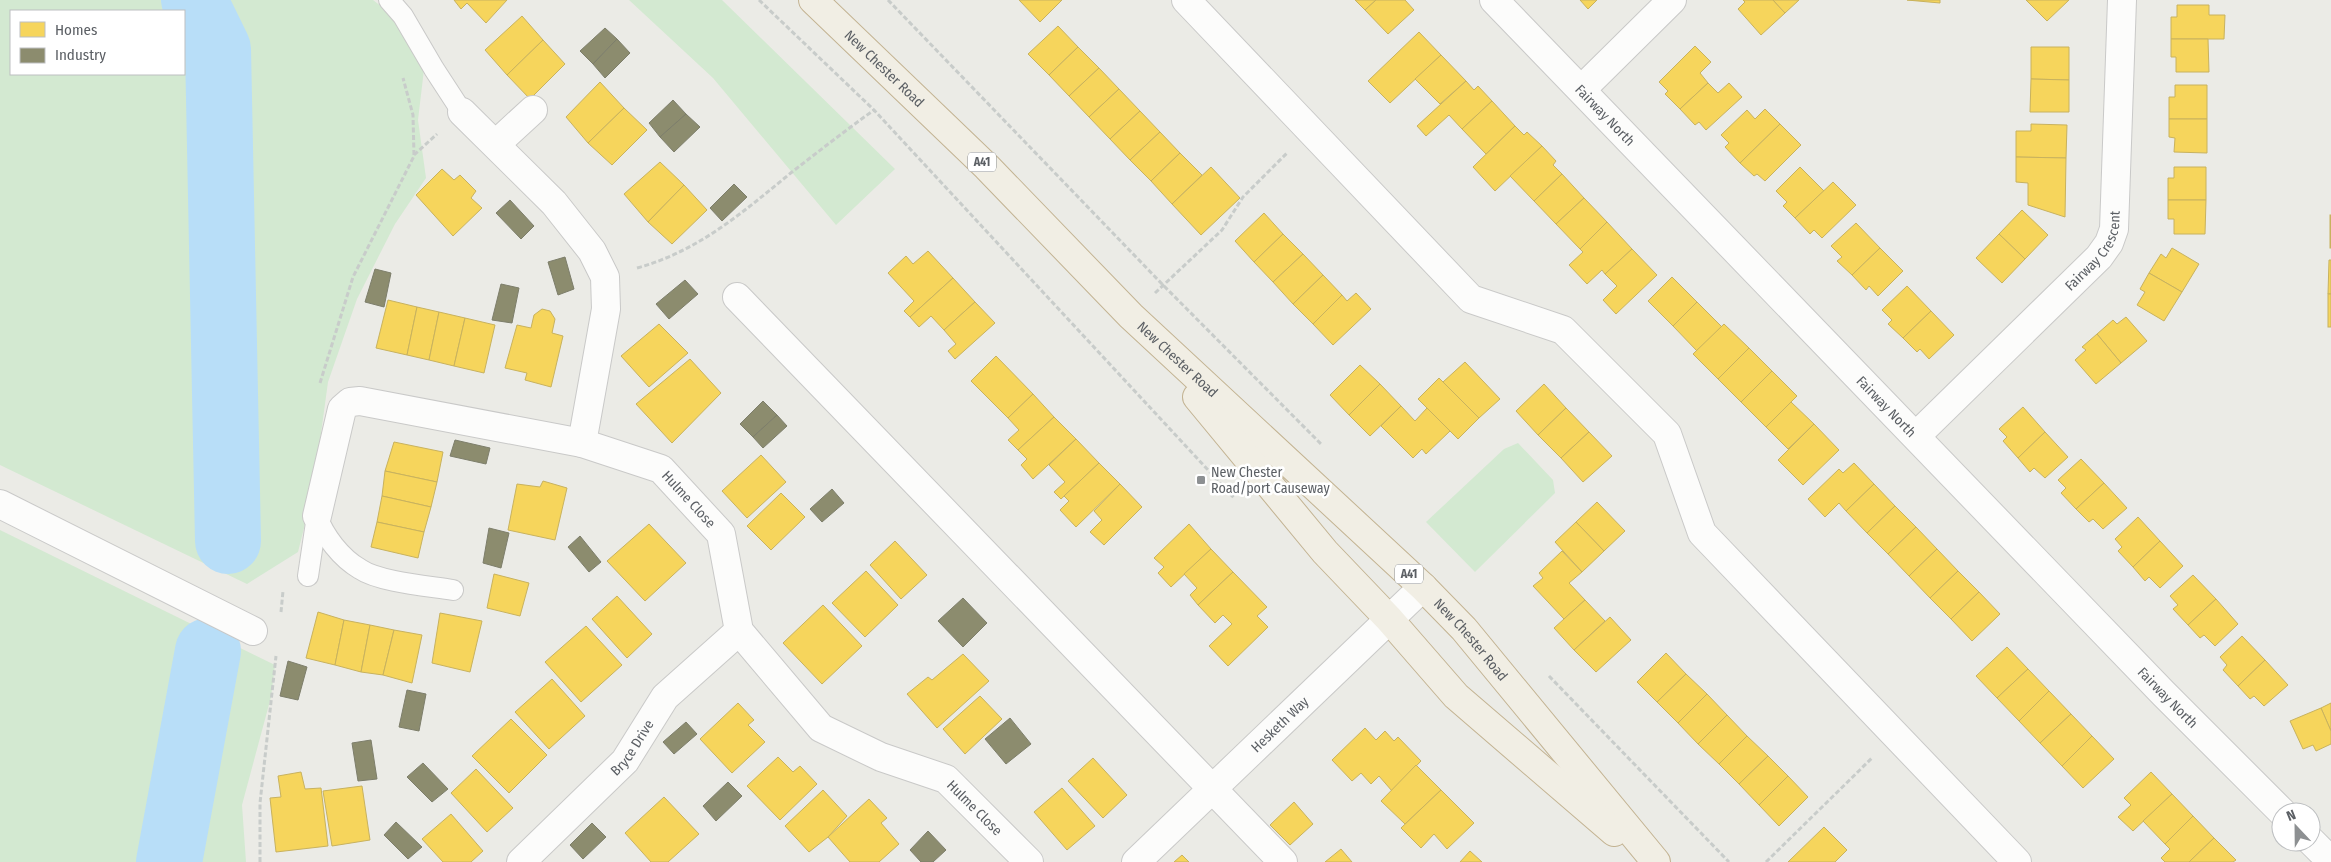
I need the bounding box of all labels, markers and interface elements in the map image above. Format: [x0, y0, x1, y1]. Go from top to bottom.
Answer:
legend [10, 10, 185, 75]
text: Homes [55, 21, 97, 39]
street label: New Chester Road [841, 27, 927, 111]
text: Industry [55, 46, 106, 64]
street label: Fairway North [1571, 81, 1638, 150]
road number: A41 [968, 152, 996, 172]
street label: Fairway Crescent [2062, 210, 2124, 294]
street label: New Chester Road [1133, 318, 1221, 401]
street label: Fairway North [1853, 373, 1919, 441]
place label: New Chester Road/port Causeway [1211, 464, 1330, 497]
street label: Hulme Close [658, 467, 719, 532]
marker: New Chester Road/port Causeway [1195, 474, 1207, 486]
road number: A41 [1395, 564, 1423, 584]
street label: New Chester Road [1430, 595, 1511, 684]
street label: Fairway North [2134, 664, 2201, 732]
street label: Hesketh Way [1248, 693, 1313, 756]
street label: Bryce Drive [607, 717, 658, 779]
street label: Hulme Close [943, 777, 1006, 839]
north arrow [2271, 802, 2321, 852]
text: N [2284, 806, 2298, 825]

